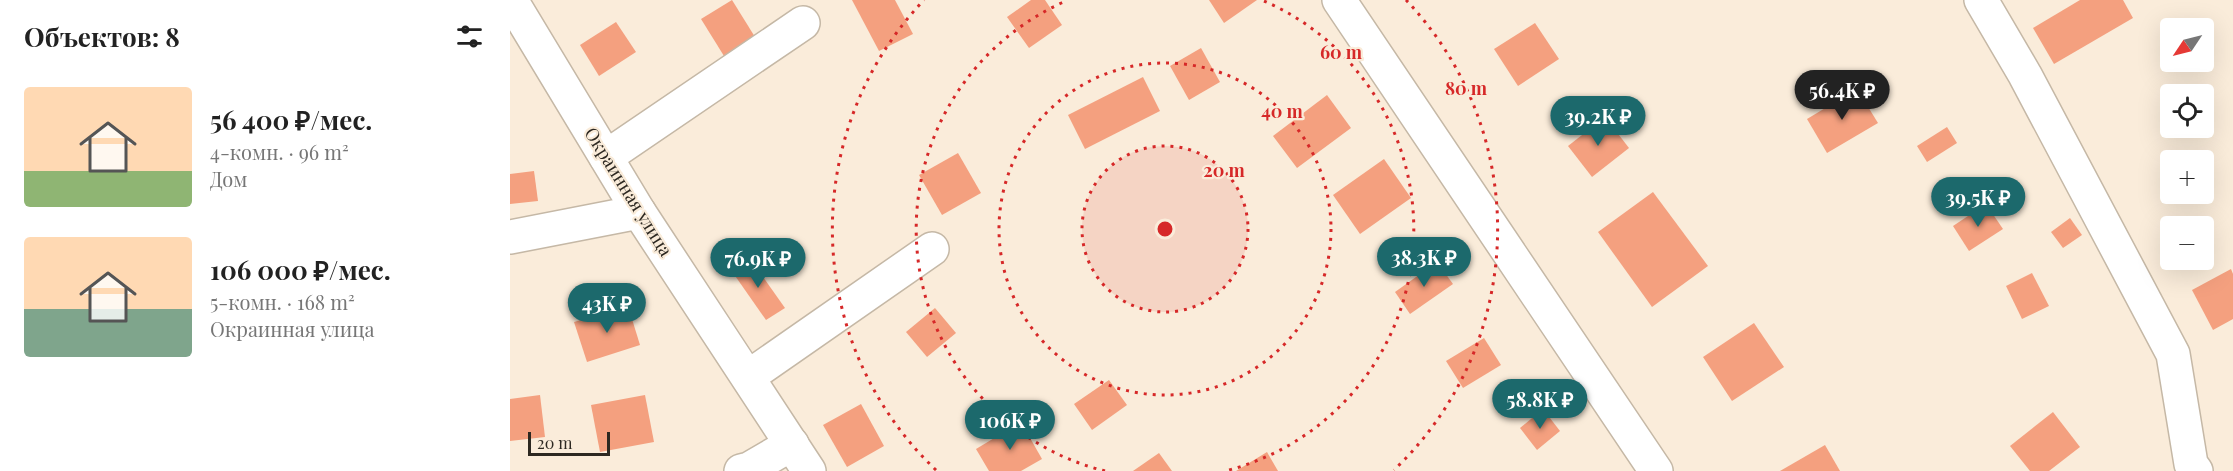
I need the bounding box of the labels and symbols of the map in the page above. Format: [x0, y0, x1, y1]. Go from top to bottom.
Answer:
north arrow [2160, 18, 2214, 72]
text: 60 m [1320, 40, 1363, 64]
pin: 56.4K ₽ [1787, 70, 1897, 121]
text: 80 m [1445, 76, 1488, 100]
pin: 39.2K ₽ [1543, 96, 1653, 147]
text: 40 m [1261, 99, 1304, 123]
street label: Окраинная улица [579, 122, 678, 261]
text: 20 m [1203, 158, 1245, 182]
pin: 39.5K ₽ [1923, 177, 2033, 228]
centre of rings [1155, 219, 1175, 239]
pin: 38.3K ₽ [1369, 237, 1479, 288]
pin: 76.9K ₽ [703, 238, 813, 289]
pin: 43K ₽ [565, 283, 649, 334]
pin: 58.8K ₽ [1485, 379, 1595, 430]
pin: 106K ₽ [961, 400, 1059, 451]
scale bar [528, 429, 610, 456]

